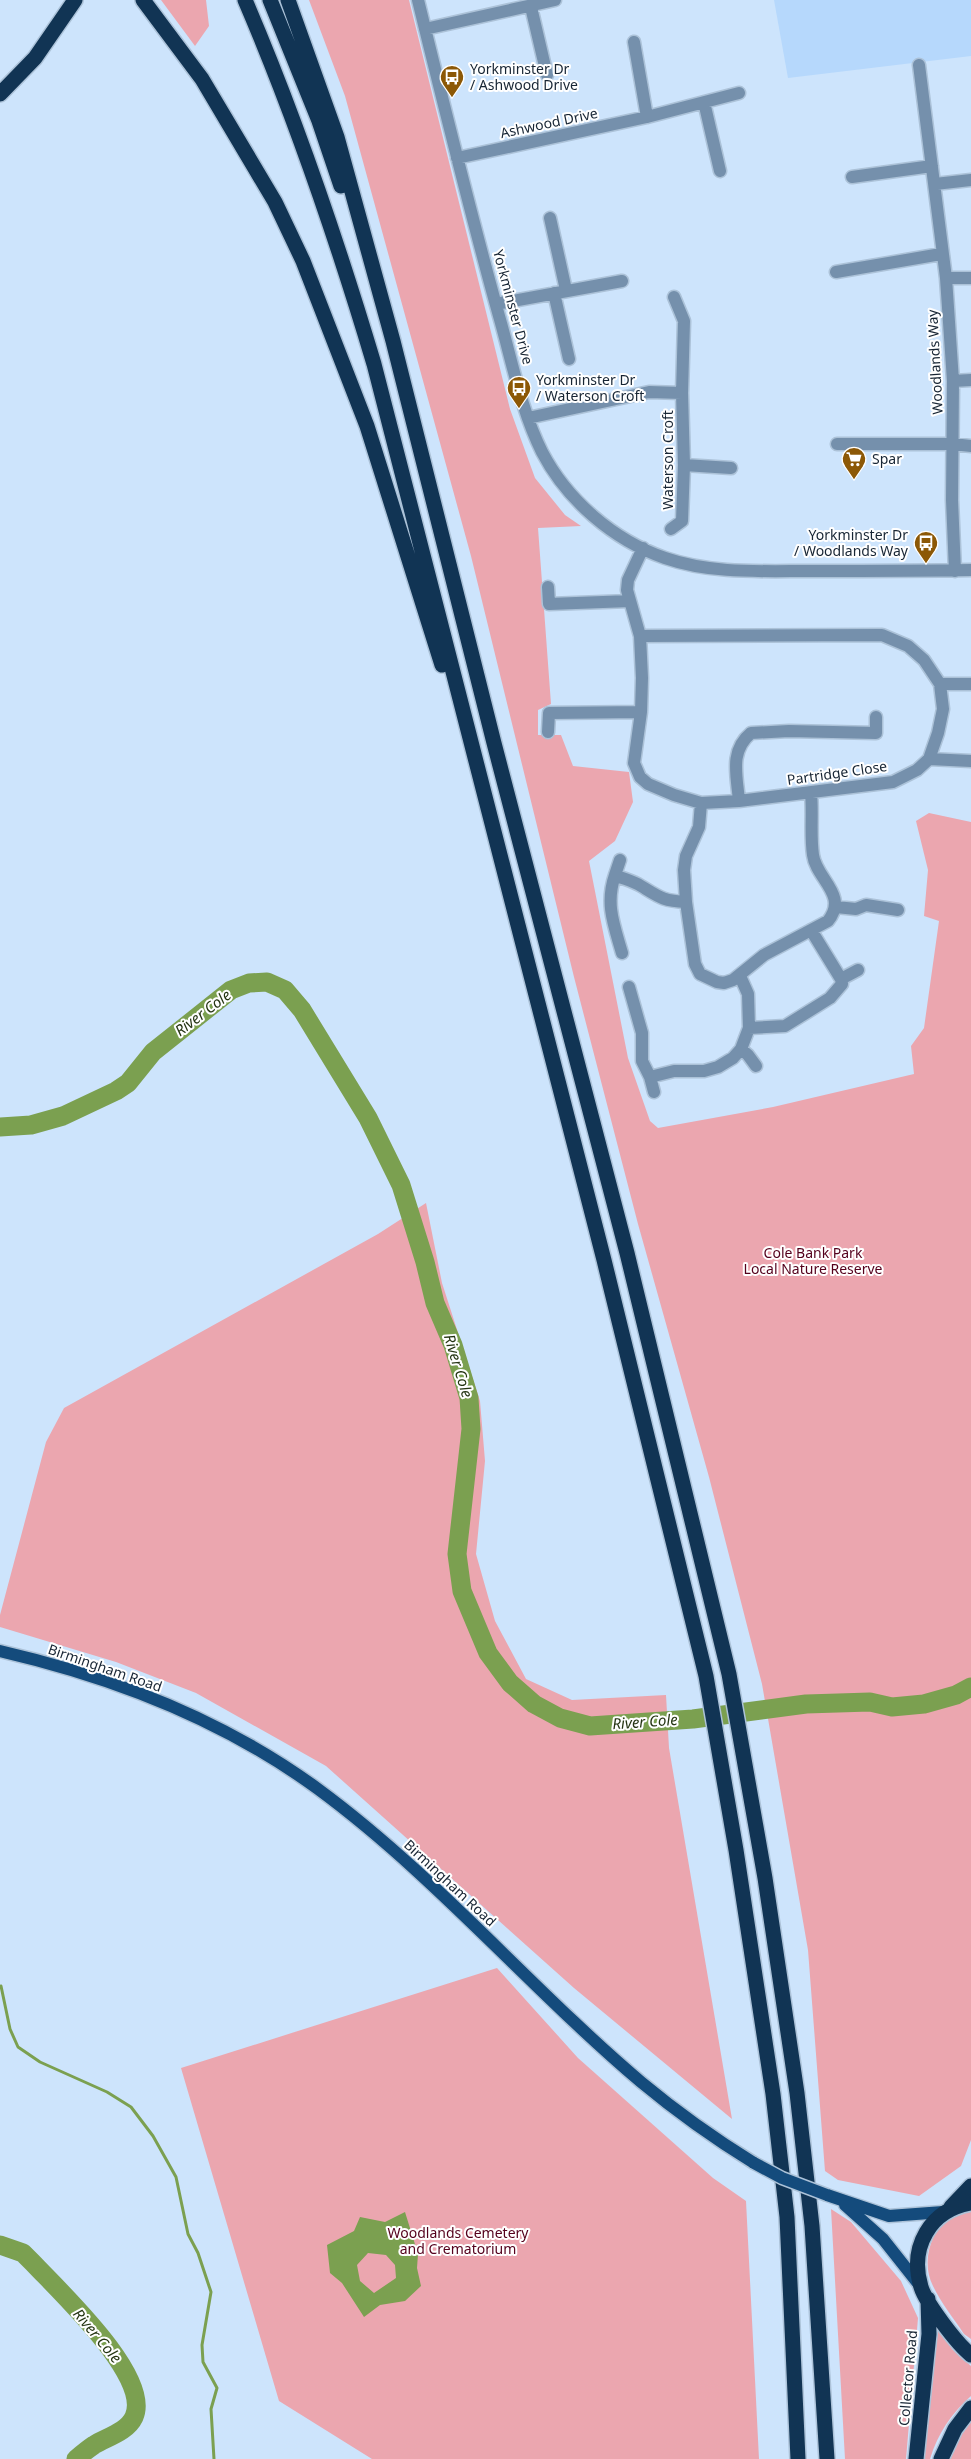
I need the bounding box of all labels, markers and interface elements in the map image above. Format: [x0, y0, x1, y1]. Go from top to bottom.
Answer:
place label: Yorkminster Dr / Ashwood Drive [470, 59, 578, 94]
bus stop icon: Yorkminster Dr / Ashwood Drive [439, 64, 465, 98]
street label: Ashwood Drive [498, 103, 599, 142]
street label: Yorkminster Drive [489, 247, 538, 366]
street label: Woodlands Way [922, 308, 947, 415]
place label: Yorkminster Dr / Waterson Croft [536, 370, 644, 405]
bus stop icon: Yorkminster Dr / Waterson Croft [506, 375, 532, 409]
street label: Waterson Croft [658, 410, 677, 510]
supermarket icon: Spar [841, 446, 867, 480]
place label: Spar [872, 449, 902, 468]
place label: Yorkminster Dr / Woodlands Way [794, 525, 909, 560]
bus stop icon: Yorkminster Dr / Woodlands Way [913, 530, 939, 564]
street label: Partridge Close [786, 756, 888, 789]
water label: River Cole [170, 984, 235, 1040]
park label: Cole Bank Park Local Nature Reserve [744, 1243, 883, 1278]
water label: River Cole [440, 1331, 478, 1400]
street label: Birmingham Road [46, 1639, 165, 1696]
water label: River Cole [612, 1709, 679, 1733]
street label: Birmingham Road [400, 1835, 500, 1930]
park label: Woodlands Cemetery and Crematorium [388, 2223, 529, 2258]
water label: River Cole [69, 2304, 127, 2367]
street label: Collector Road [894, 2329, 921, 2426]

